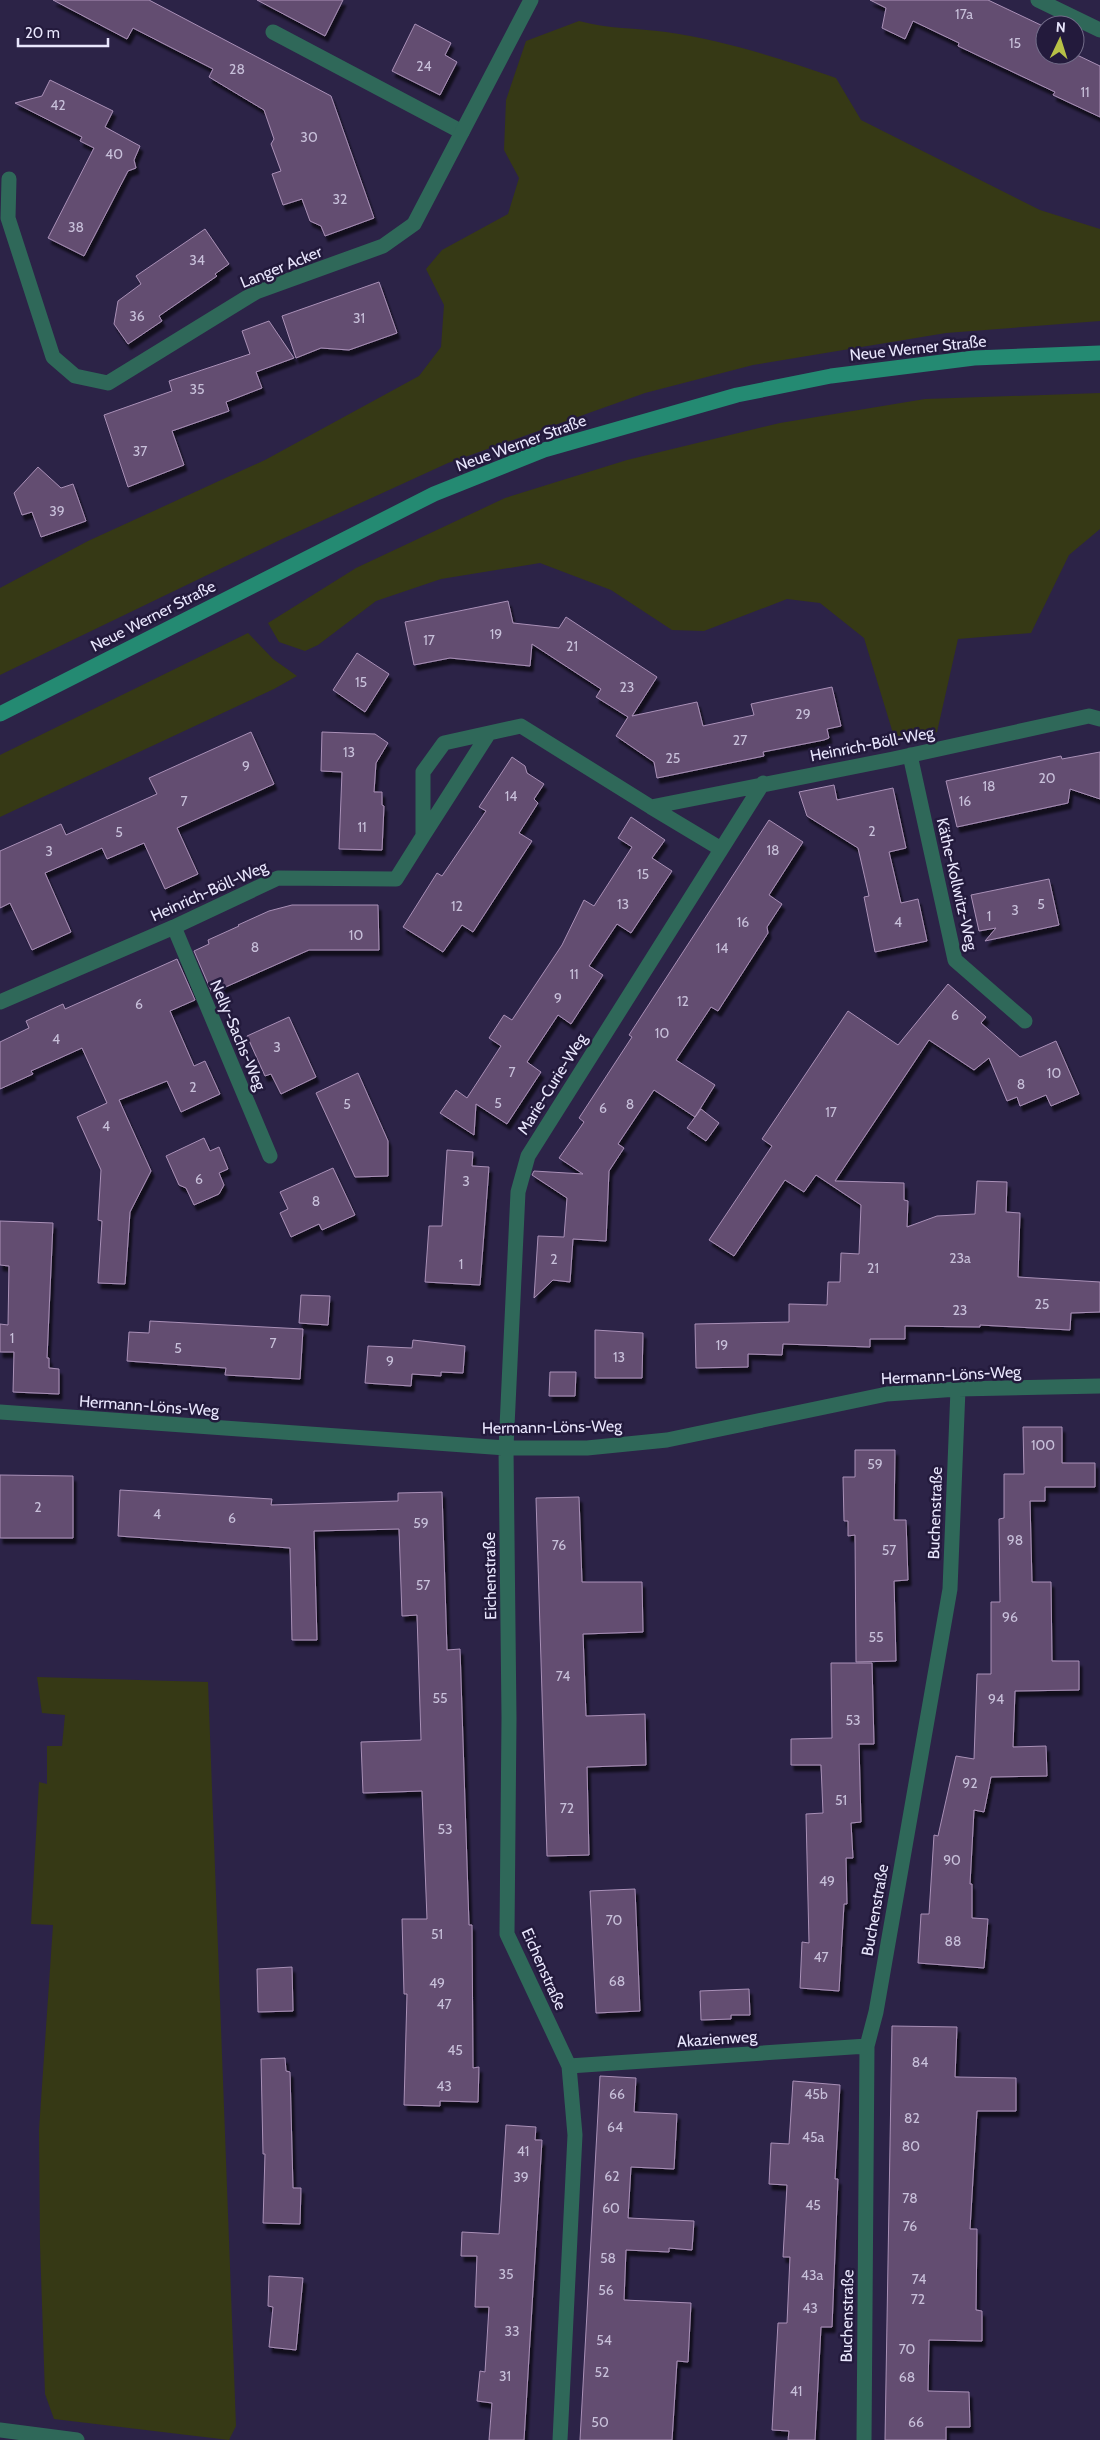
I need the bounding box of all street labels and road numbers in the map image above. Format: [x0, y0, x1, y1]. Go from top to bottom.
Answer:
street label: Langer Acker [237, 242, 326, 292]
street label: Neue Werner Straße [849, 331, 987, 365]
street label: Neue Werner Straße [453, 411, 589, 475]
street label: Neue Werner Straße [87, 576, 219, 656]
street label: Heinrich-Böll-Weg [808, 722, 937, 765]
street label: Käthe-Kollwitz-Weg [933, 816, 982, 953]
street label: Heinrich-Böll-Weg [148, 856, 271, 925]
street label: Nelly-Sachs-Weg [206, 977, 270, 1094]
street label: Marie-Curie-Weg [513, 1029, 591, 1138]
street label: Hermann-Löns-Weg [880, 1362, 1023, 1388]
street label: Hermann-Löns-Weg [78, 1392, 221, 1420]
street label: Hermann-Löns-Weg [482, 1416, 623, 1438]
street label: Buchenstraße [924, 1466, 946, 1560]
street label: Eichenstraße [480, 1532, 500, 1620]
street label: Buchenstraße [858, 1863, 892, 1957]
street label: Eichenstraße [517, 1925, 571, 2013]
street label: Akazienweg [676, 2027, 759, 2051]
street label: Buchenstraße [837, 2269, 857, 2363]

